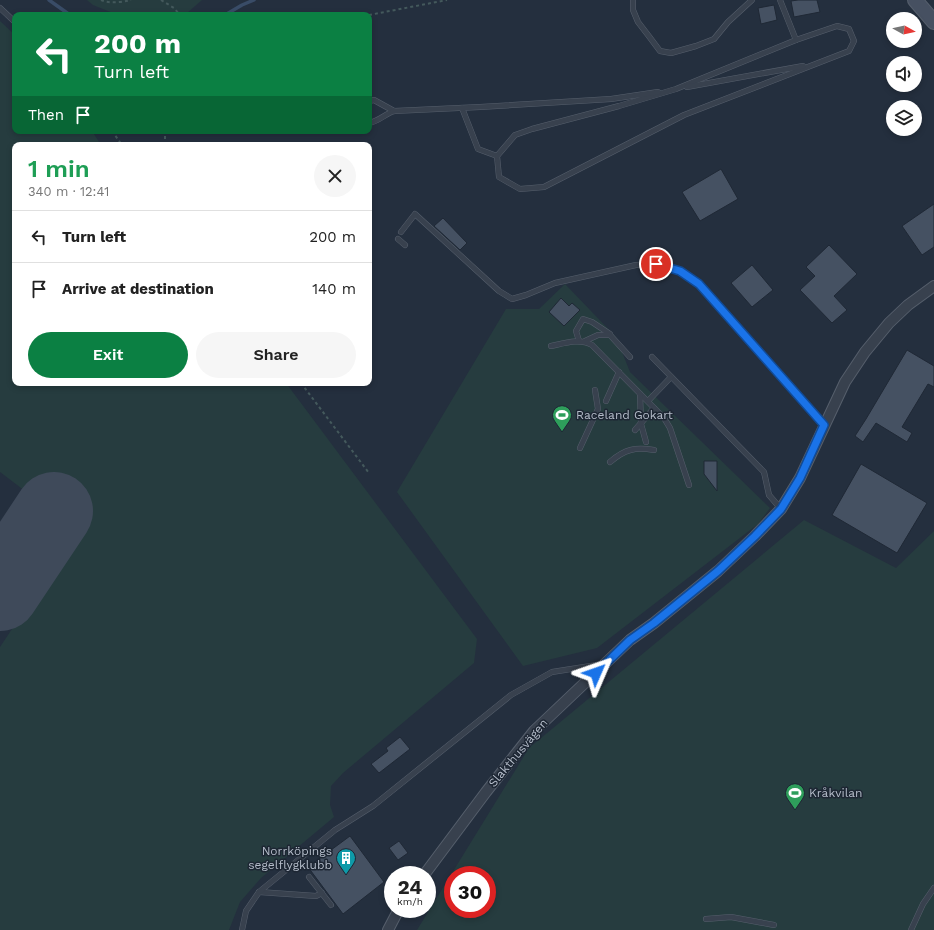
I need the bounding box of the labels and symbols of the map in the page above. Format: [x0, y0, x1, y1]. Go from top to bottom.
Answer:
north arrow [886, 12, 922, 48]
pin [639, 247, 673, 281]
sports icon: Raceland Gokart [551, 404, 573, 432]
place label: Raceland Gokart [576, 408, 673, 422]
position arrow [575, 652, 617, 694]
street label: Slakthusvägen [485, 716, 551, 790]
sports icon: Kråkvilan [784, 782, 806, 810]
place label: Kråkvilan [809, 786, 863, 800]
place label: Norrköpings segelflygklubb [248, 844, 332, 872]
building icon: Norrköpings segelflygklubb [335, 847, 357, 875]
speed limit sign: 30 [444, 866, 496, 918]

